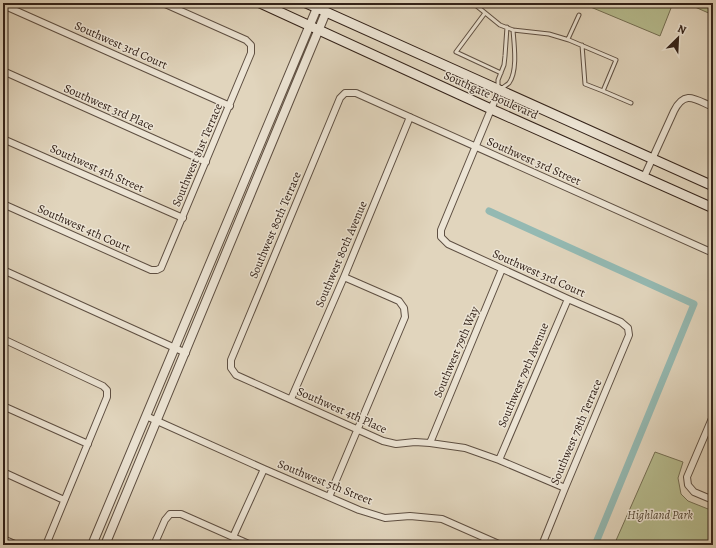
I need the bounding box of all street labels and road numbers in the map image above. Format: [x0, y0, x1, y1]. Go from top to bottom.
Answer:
street label: Southwest 3rd Court [72, 17, 170, 73]
street label: Southgate Boulevard [441, 67, 541, 123]
street label: Southwest 3rd Place [61, 80, 157, 134]
street label: Southwest 81st Terrace [168, 101, 226, 209]
street label: Southwest 3rd Street [484, 133, 584, 189]
street label: Southwest 4th Street [48, 140, 147, 196]
street label: Southwest 80th Terrace [245, 169, 305, 281]
street label: Southwest 80th Avenue [311, 198, 371, 310]
street label: Southwest 4th Court [35, 200, 133, 256]
street label: Southwest 3rd Court [490, 245, 588, 301]
street label: Southwest 79th Way [430, 303, 483, 400]
street label: Southwest 79th Avenue [494, 320, 552, 430]
street label: Southwest 78th Terrace [547, 377, 605, 487]
street label: Southwest 4th Place [294, 383, 390, 437]
street label: Southwest 5th Street [275, 456, 375, 508]

